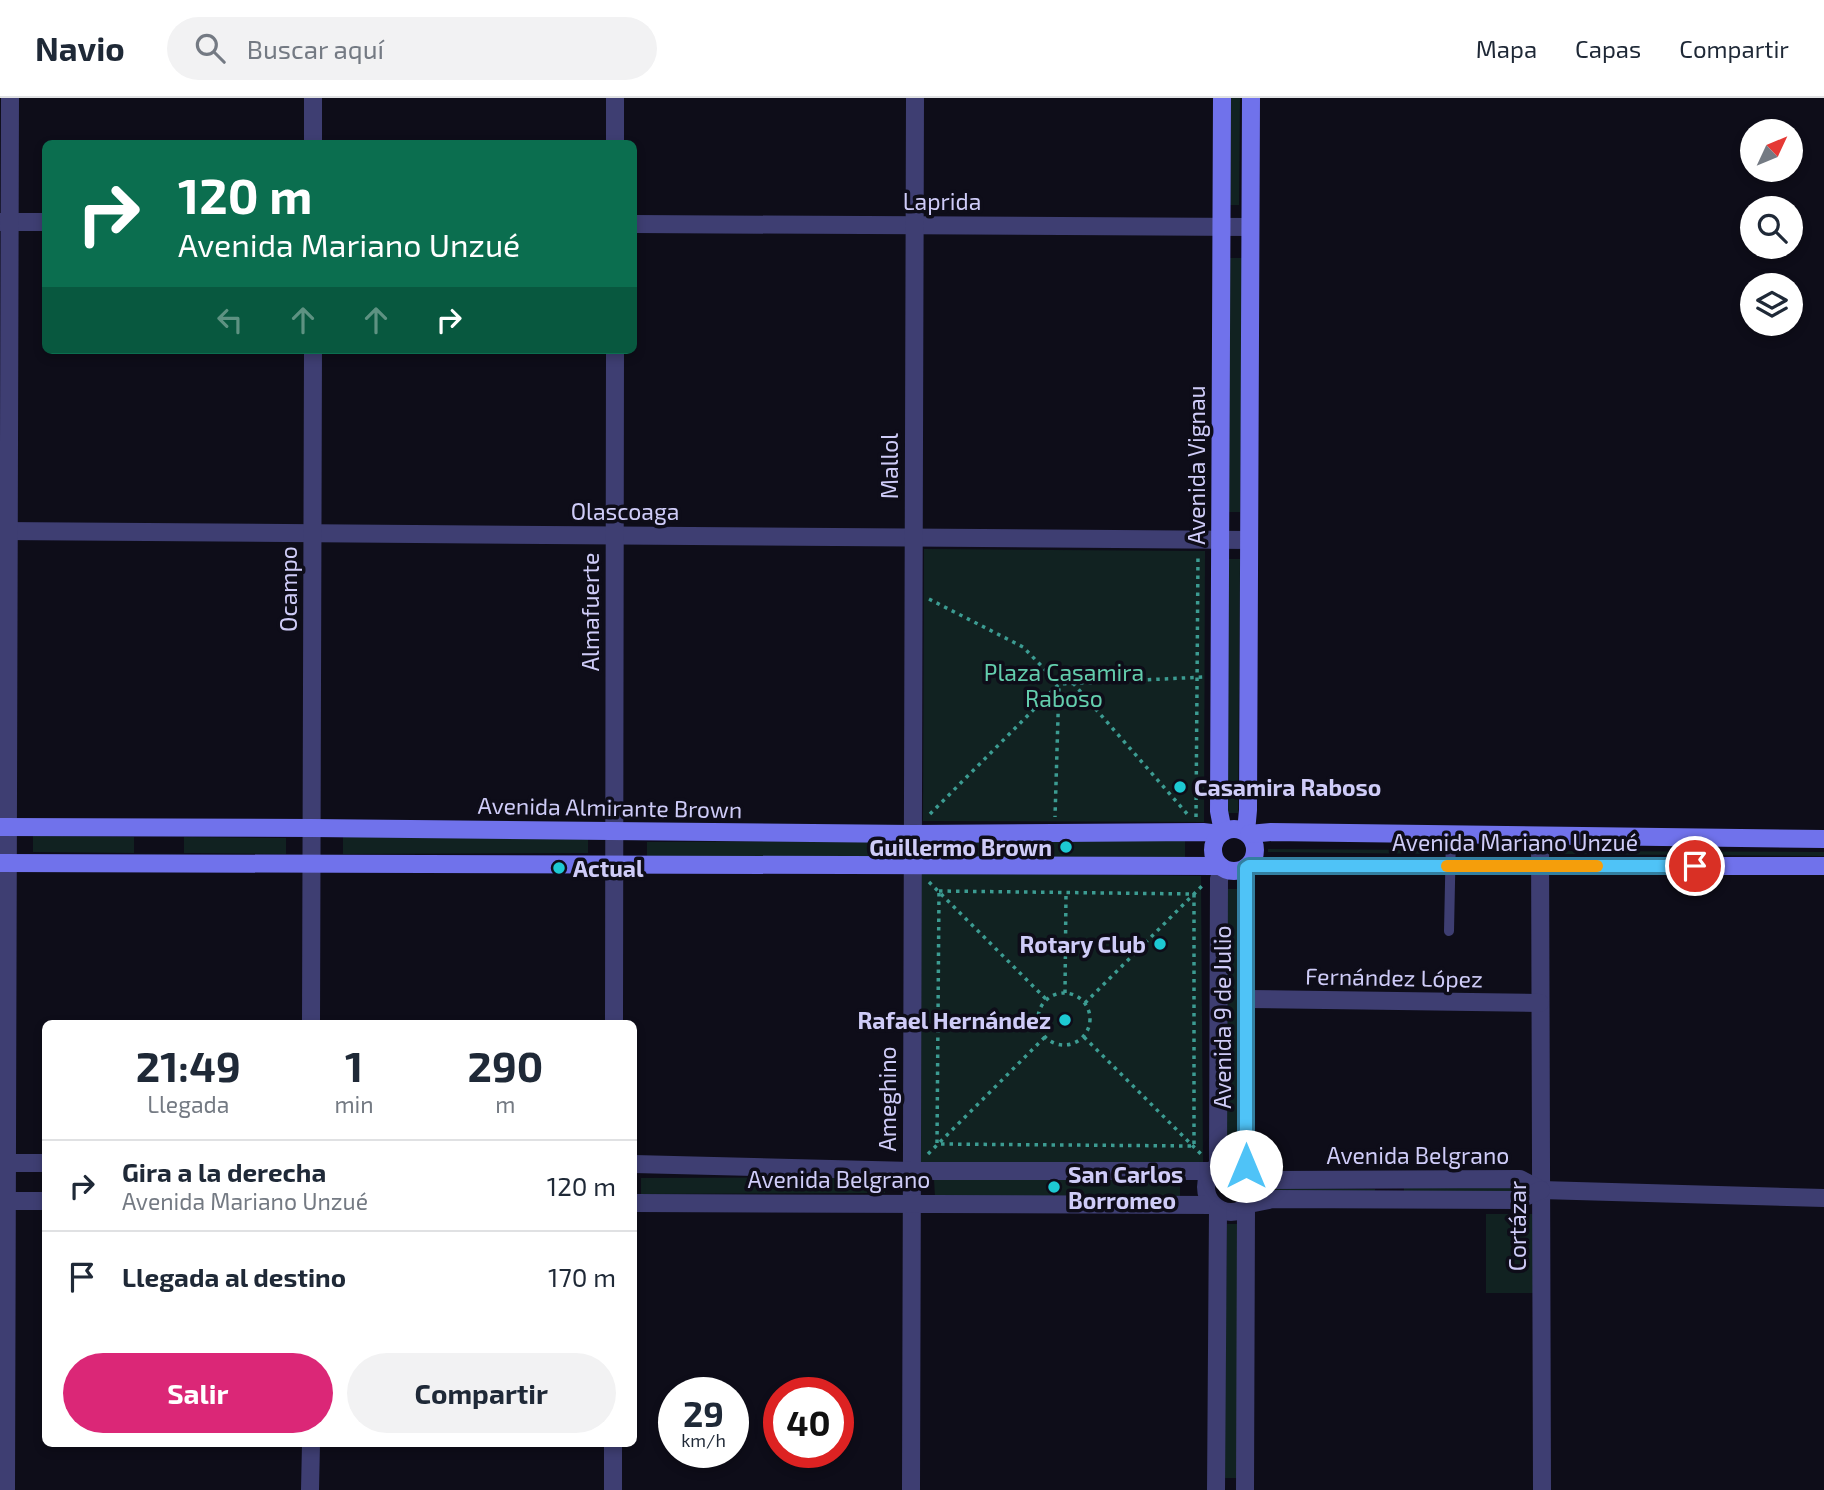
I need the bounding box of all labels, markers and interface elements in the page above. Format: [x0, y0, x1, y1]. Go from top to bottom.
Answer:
search box [167, 17, 657, 80]
text: Navio [35, 28, 125, 68]
icon: search [191, 29, 229, 67]
text: Buscar aquí [247, 33, 384, 64]
text: Mapa [1476, 34, 1537, 63]
text: Capas [1575, 34, 1641, 63]
text: Compartir [1679, 34, 1789, 63]
north arrow [1740, 119, 1802, 182]
map controls [1740, 119, 1803, 336]
text: 120 m [178, 165, 312, 224]
icon: right [63, 168, 154, 259]
street label: Laprida [903, 187, 981, 215]
button: search [1740, 196, 1803, 259]
text: Avenida Mariano Unzué [178, 225, 520, 263]
button: layers [1740, 273, 1803, 336]
icon: left [211, 301, 249, 339]
icon: ahead [284, 301, 322, 339]
icon: ahead [357, 301, 395, 339]
icon: right [430, 301, 468, 339]
street label: Avenida Vignau [1182, 385, 1210, 545]
street label: Mallol [875, 433, 903, 499]
street label: Olascoaga [571, 497, 679, 525]
street label: Ocampo [274, 546, 302, 632]
street label: Almafuerte [576, 553, 604, 671]
park label: Plaza Casamira Raboso [984, 658, 1144, 712]
place label: Casamira Raboso [1194, 773, 1381, 801]
marker: Casamira Raboso [1172, 779, 1188, 795]
street label: Avenida Almirante Brown [477, 791, 743, 823]
street label: Avenida Mariano Unzué [1392, 828, 1638, 856]
place label: Guillermo Brown [869, 833, 1052, 861]
pin [1665, 836, 1725, 896]
marker: Guillermo Brown [1058, 839, 1074, 855]
icon: arrive [1676, 847, 1714, 885]
place label: Actual [573, 854, 644, 882]
marker: Actual [551, 860, 567, 876]
street label: Avenida 9 de Julio [1208, 925, 1236, 1109]
place label: Rotary Club [1020, 930, 1146, 958]
marker: Rotary Club [1152, 936, 1168, 952]
street label: Fernández López [1305, 961, 1483, 993]
place label: Rafael Hernández [857, 1006, 1051, 1034]
marker: Rafael Hernández [1057, 1012, 1073, 1028]
text: 21:49 [136, 1040, 241, 1090]
text: 1 [345, 1040, 363, 1090]
text: 290 [467, 1040, 543, 1090]
street label: Ameghino [873, 1046, 901, 1152]
text: Llegada [147, 1090, 229, 1118]
text: min [334, 1090, 374, 1118]
text: m [495, 1090, 515, 1118]
position arrow [1209, 1129, 1283, 1203]
street label: Avenida Belgrano [1327, 1141, 1509, 1169]
text: Gira a la derecha [122, 1156, 326, 1187]
place label: San Carlos Borromeo [1068, 1160, 1183, 1214]
street label: Avenida Belgrano [748, 1165, 930, 1193]
icon: right [63, 1167, 101, 1205]
text: 120 m [547, 1170, 616, 1201]
marker: San Carlos Borromeo [1046, 1179, 1062, 1195]
street label: Cortázar [1503, 1181, 1531, 1271]
text: Avenida Mariano Unzué [122, 1187, 368, 1215]
icon: arrive [63, 1258, 101, 1296]
text: Llegada al destino [122, 1261, 346, 1292]
text: 170 m [548, 1261, 616, 1292]
button: Salir [63, 1353, 333, 1433]
button: Compartir [347, 1353, 616, 1433]
speed limit sign: 40 [763, 1377, 854, 1468]
text: 29 [683, 1392, 724, 1434]
text: km/h [681, 1429, 726, 1451]

